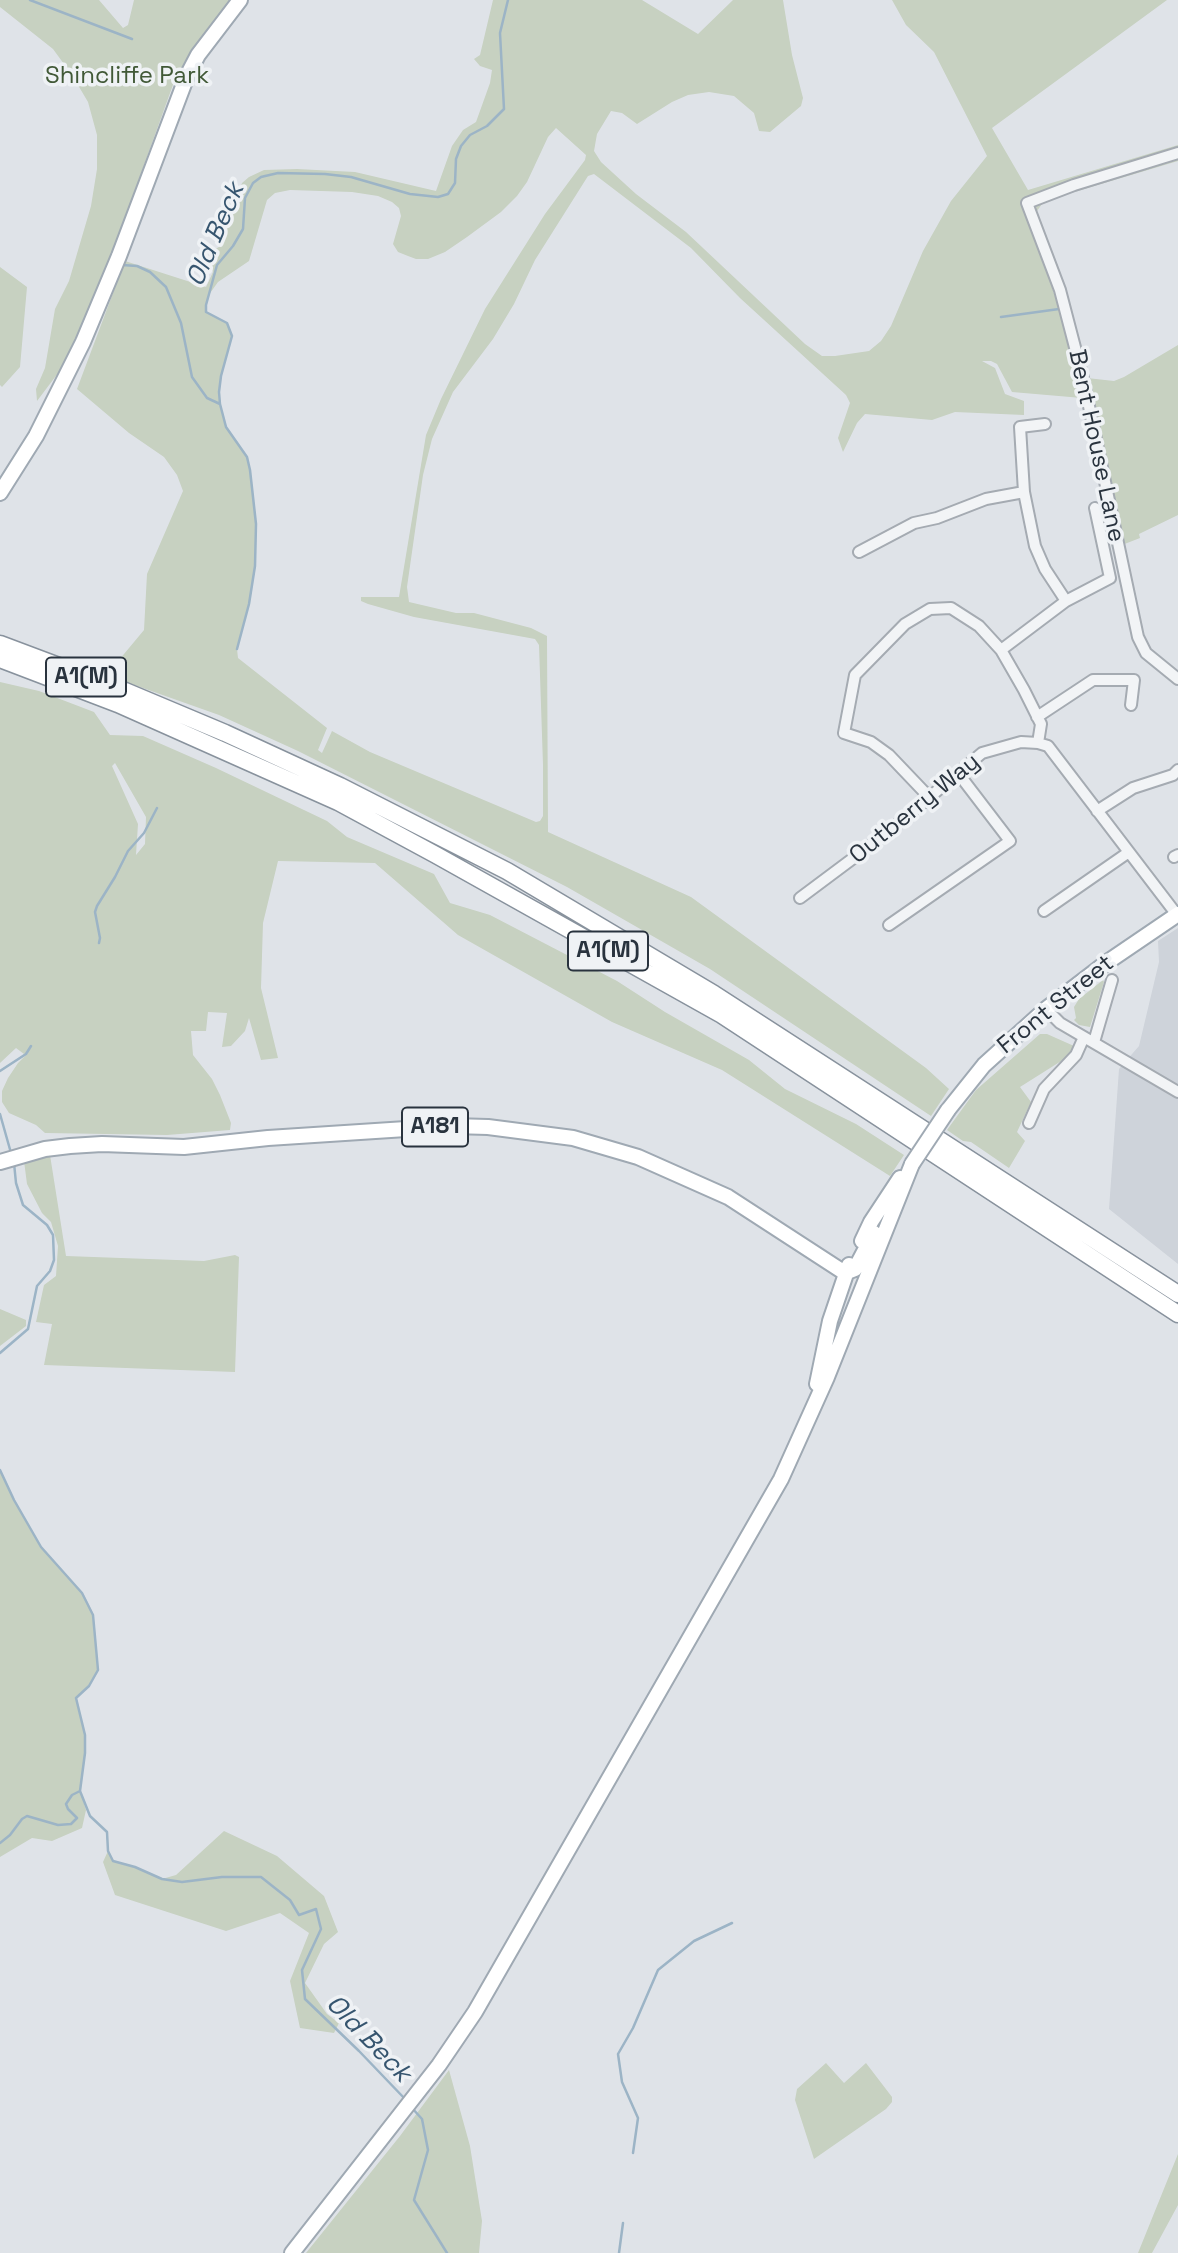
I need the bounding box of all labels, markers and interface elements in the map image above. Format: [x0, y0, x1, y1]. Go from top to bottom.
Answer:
park label: Shincliffe Park [45, 62, 209, 90]
water label: Old Beck [180, 179, 252, 291]
street label: Bent House Lane [1062, 347, 1130, 545]
road number: A1(M) [46, 657, 126, 696]
street label: Outberry Way [844, 748, 986, 870]
road number: A1(M) [568, 932, 648, 970]
street label: Front Street [992, 949, 1120, 1061]
road number: A181 [402, 1108, 468, 1146]
water label: Old Beck [319, 1989, 417, 2089]

